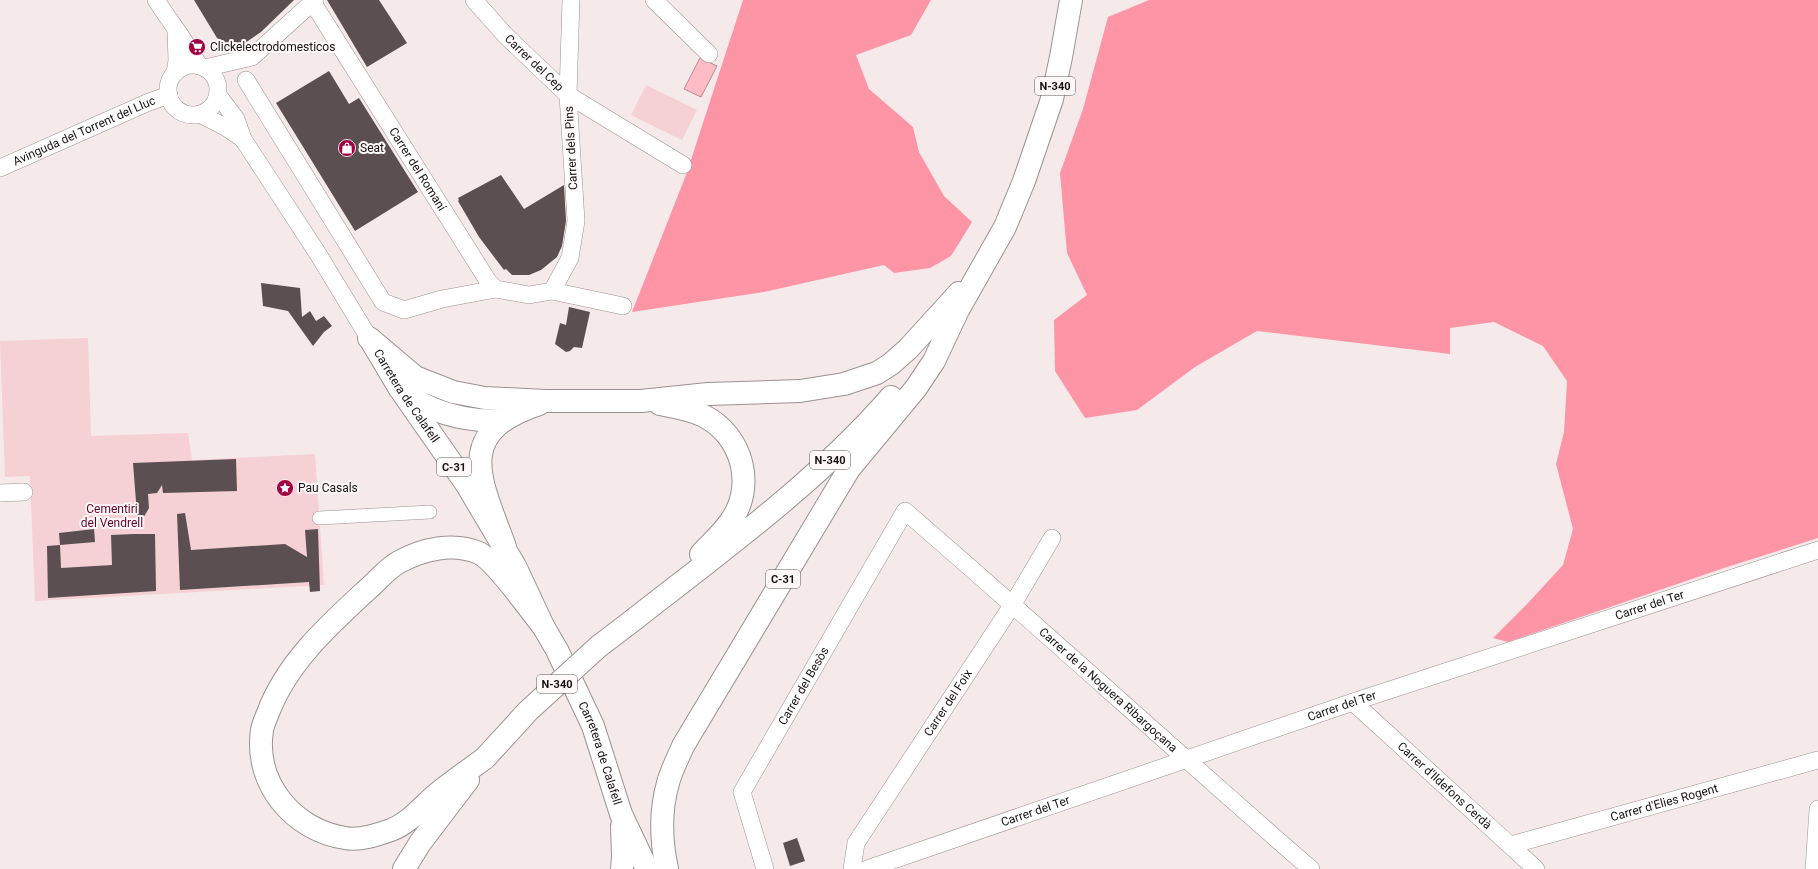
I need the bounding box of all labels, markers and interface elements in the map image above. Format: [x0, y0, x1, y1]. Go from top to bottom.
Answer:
street label: Carrer del Cep [502, 32, 567, 94]
supermarket icon: Clickelectrodomesticos [187, 37, 207, 57]
place label: Clickelectrodomesticos [210, 40, 335, 54]
road number: N-340 [1035, 77, 1075, 95]
street label: Avinguda del Torrent del Lluc [11, 93, 157, 168]
street label: Carrer dels Pins [562, 106, 580, 190]
street label: Carrer del Romaní [386, 125, 450, 214]
shop icon: Seat [337, 138, 357, 158]
place label: Seat [360, 141, 384, 155]
street label: Carretera de Calafell [371, 347, 442, 445]
road number: N-340 [810, 451, 850, 469]
road number: C-31 [437, 458, 471, 476]
place icon: Pau Casals [275, 478, 295, 498]
place label: Pau Casals [298, 481, 358, 495]
park label: Cementiri del Vendrell [81, 502, 143, 530]
road number: C-31 [766, 570, 800, 588]
street label: Carrer del Ter [1613, 587, 1686, 623]
street label: Carrer de la Noguera Ribargoçana [1036, 625, 1180, 755]
street label: Carrer del Besòs [775, 644, 832, 727]
street label: Carrer del Foix [921, 667, 975, 739]
road number: N-340 [537, 675, 577, 693]
street label: Carrer del Ter [1306, 688, 1378, 724]
street label: Carretera de Calafell [575, 699, 625, 807]
street label: Carrer d'Ildefons Cerdà [1395, 739, 1495, 832]
street label: Carrer d'Elies Rogent [1609, 781, 1720, 824]
street label: Carrer del Ter [999, 793, 1072, 829]

